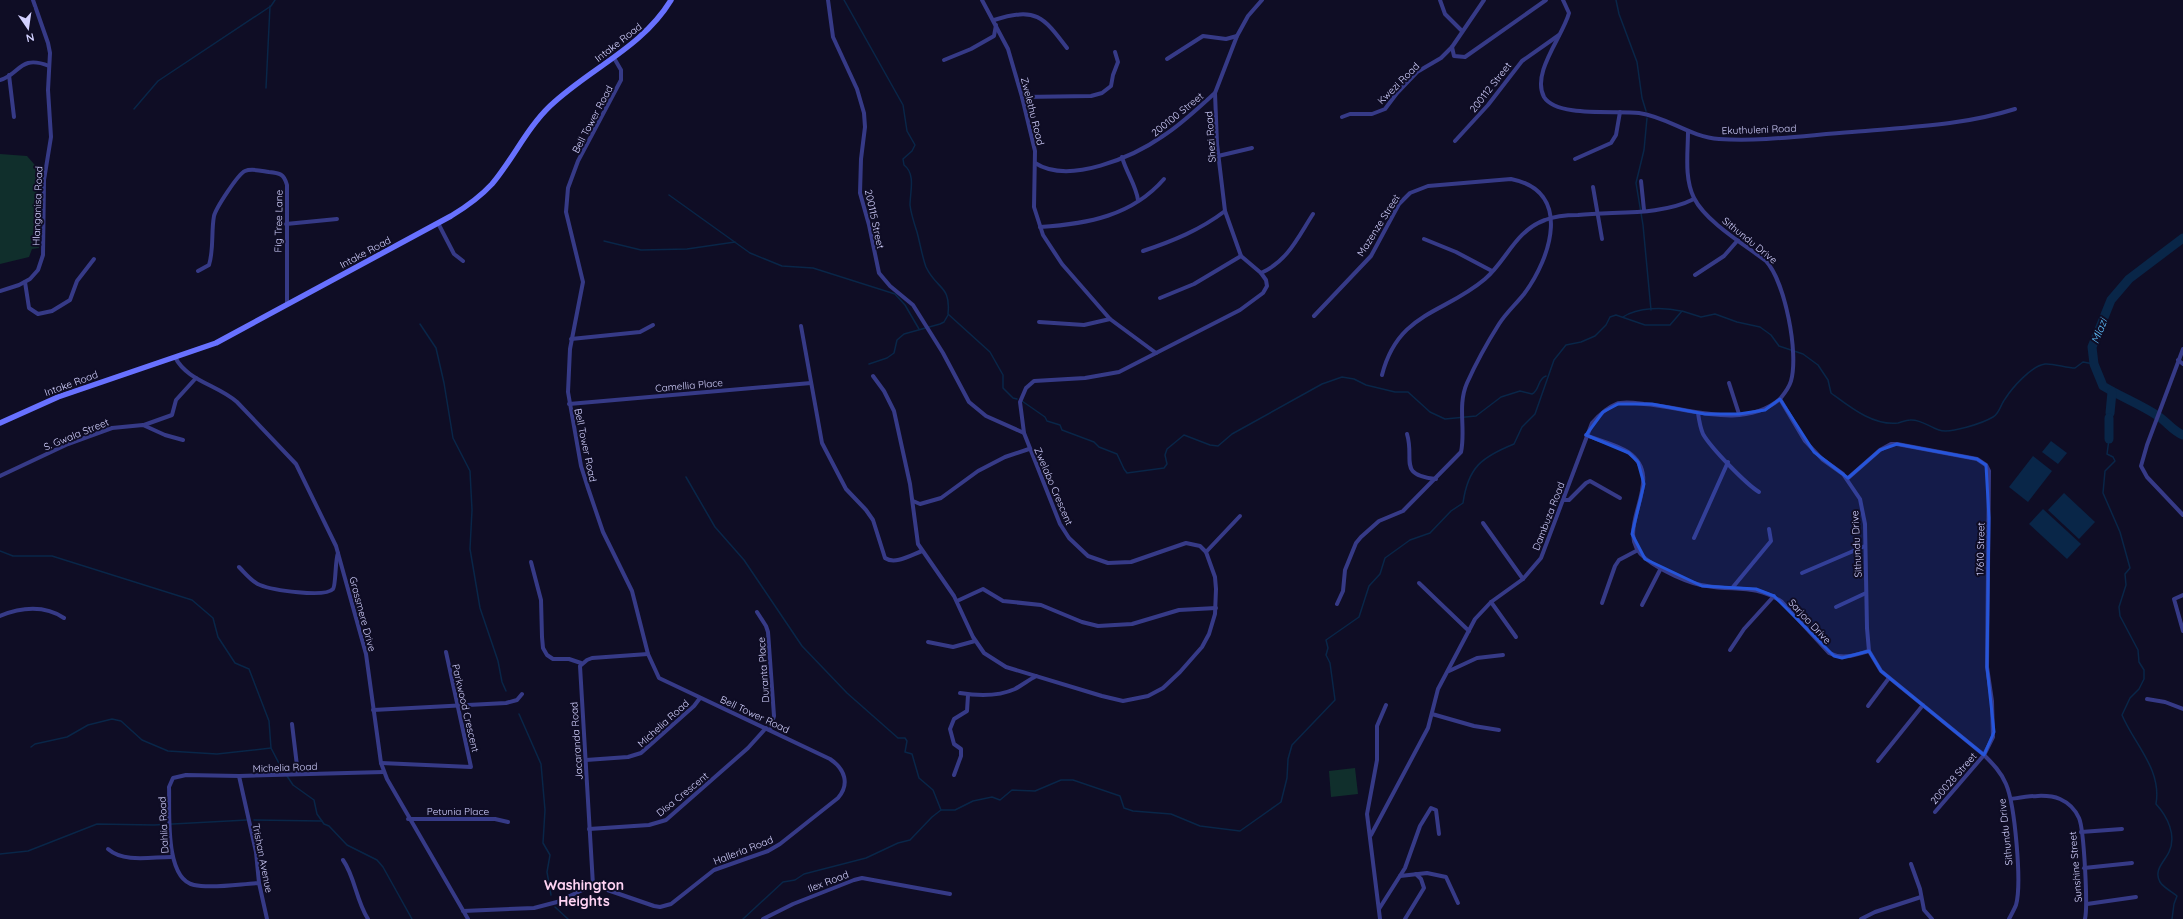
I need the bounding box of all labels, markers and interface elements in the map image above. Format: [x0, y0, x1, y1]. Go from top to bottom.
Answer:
north arrow [8, 8, 48, 48]
street label: Intake Road [592, 20, 644, 65]
text: N [25, 30, 36, 45]
street label: 200112 Street [1467, 59, 1514, 115]
street label: Kwezi Road [1375, 60, 1422, 107]
street label: Zwelethu Road [1018, 76, 1047, 147]
street label: Bell Tower Road [569, 83, 616, 155]
street label: 200100 Street [1149, 89, 1206, 139]
street label: Shezi Road [1202, 111, 1219, 163]
street label: Ekuthuleni Road [1721, 122, 1797, 137]
street label: Hlanganisa Road [30, 166, 45, 246]
street label: 200115 Street [862, 188, 887, 251]
street label: Fig Tree Lane [271, 189, 286, 252]
street label: Mazenze Street [1354, 191, 1403, 259]
street label: Sithundu Drive [1720, 214, 1780, 267]
street label: Intake Road [337, 234, 393, 271]
water label: Mlazi [2088, 315, 2111, 346]
street label: Intake Road [43, 368, 100, 399]
street label: Camellia Place [655, 376, 724, 395]
street label: Bell Tower Road [571, 407, 600, 483]
street label: S. Gwala Street [42, 415, 111, 453]
street label: Zwelabo Crescent [1031, 445, 1076, 528]
street label: Dambuza Road [1529, 480, 1568, 552]
street label: Sithundu Drive [1848, 510, 1865, 578]
street label: 17610 Street [1974, 522, 1987, 576]
street label: Grassmere Drive [346, 575, 379, 653]
street label: Sarjoo Drive [1785, 596, 1834, 647]
street label: Duranta Place [755, 636, 772, 703]
street label: Parkwood Crescent [449, 663, 482, 754]
street label: Bell Tower Road [718, 693, 791, 736]
street label: Michelia Road [635, 697, 692, 750]
street label: Jacaranda Road [567, 701, 586, 780]
street label: 200028 Street [1927, 749, 1980, 807]
street label: Michelia Road [252, 760, 318, 775]
street label: Disa Crescent [654, 769, 712, 819]
street label: Dahlia Road [156, 796, 171, 854]
street label: Sithundu Drive [1995, 798, 2015, 866]
street label: Petunia Place [427, 805, 490, 818]
street label: Trishan Avenue [249, 822, 276, 894]
street label: Sunshine Street [2066, 830, 2085, 903]
street label: Halleria Road [711, 833, 775, 868]
street label: Ilex Road [806, 868, 850, 895]
district label: Washington Heights [544, 876, 624, 910]

